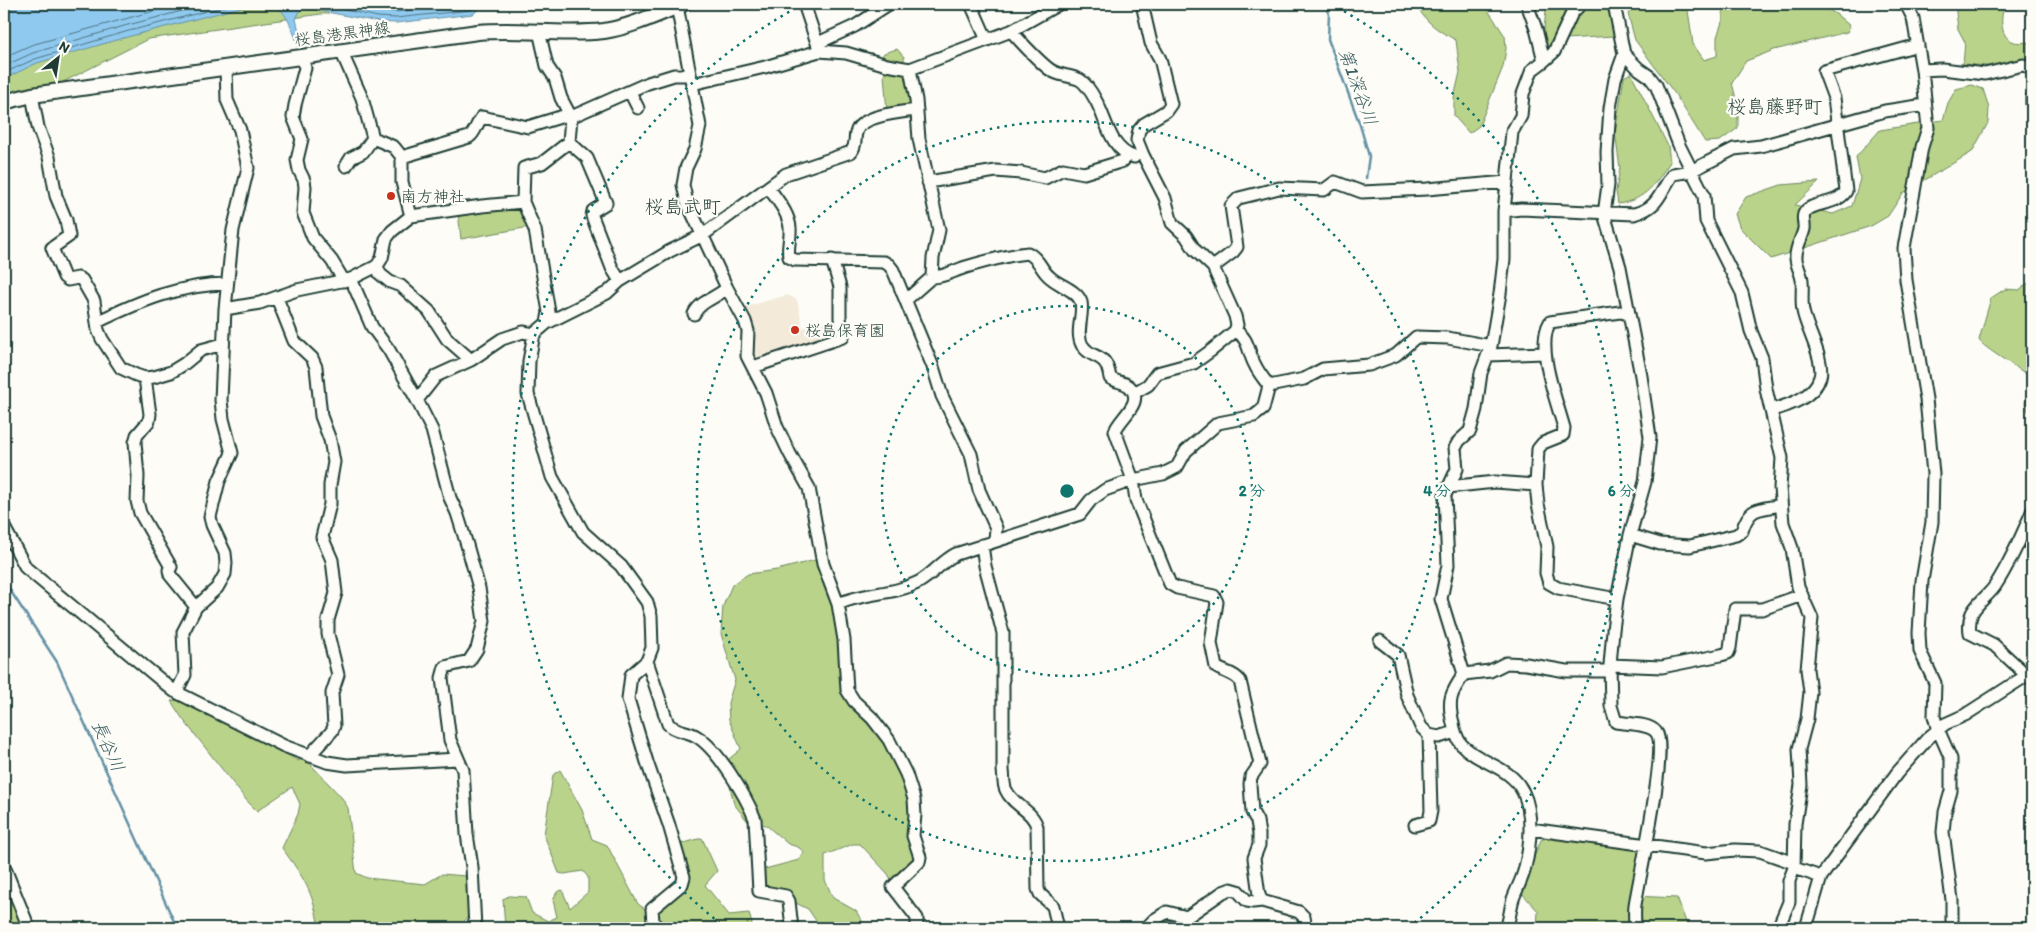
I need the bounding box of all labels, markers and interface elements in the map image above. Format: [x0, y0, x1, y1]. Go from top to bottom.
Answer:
street label: 桜島港黒神線 [293, 17, 391, 50]
north arrow [32, 32, 82, 82]
text: N [56, 37, 73, 57]
water label: 第1深谷川 [1334, 45, 1382, 129]
district label: 桜島藤野町 [1727, 95, 1823, 118]
place label: 南方神社 [401, 187, 465, 206]
marker: 南方神社 [385, 190, 397, 202]
district label: 桜島武町 [645, 195, 721, 218]
place label: 桜島保育園 [805, 321, 885, 340]
marker: 桜島保育園 [789, 324, 801, 336]
centre of rings [1058, 482, 1076, 500]
text: 2 分 [1239, 482, 1265, 500]
text: 4 分 [1423, 482, 1451, 500]
text: 6 分 [1608, 482, 1634, 500]
water label: 長谷川 [87, 717, 129, 775]

